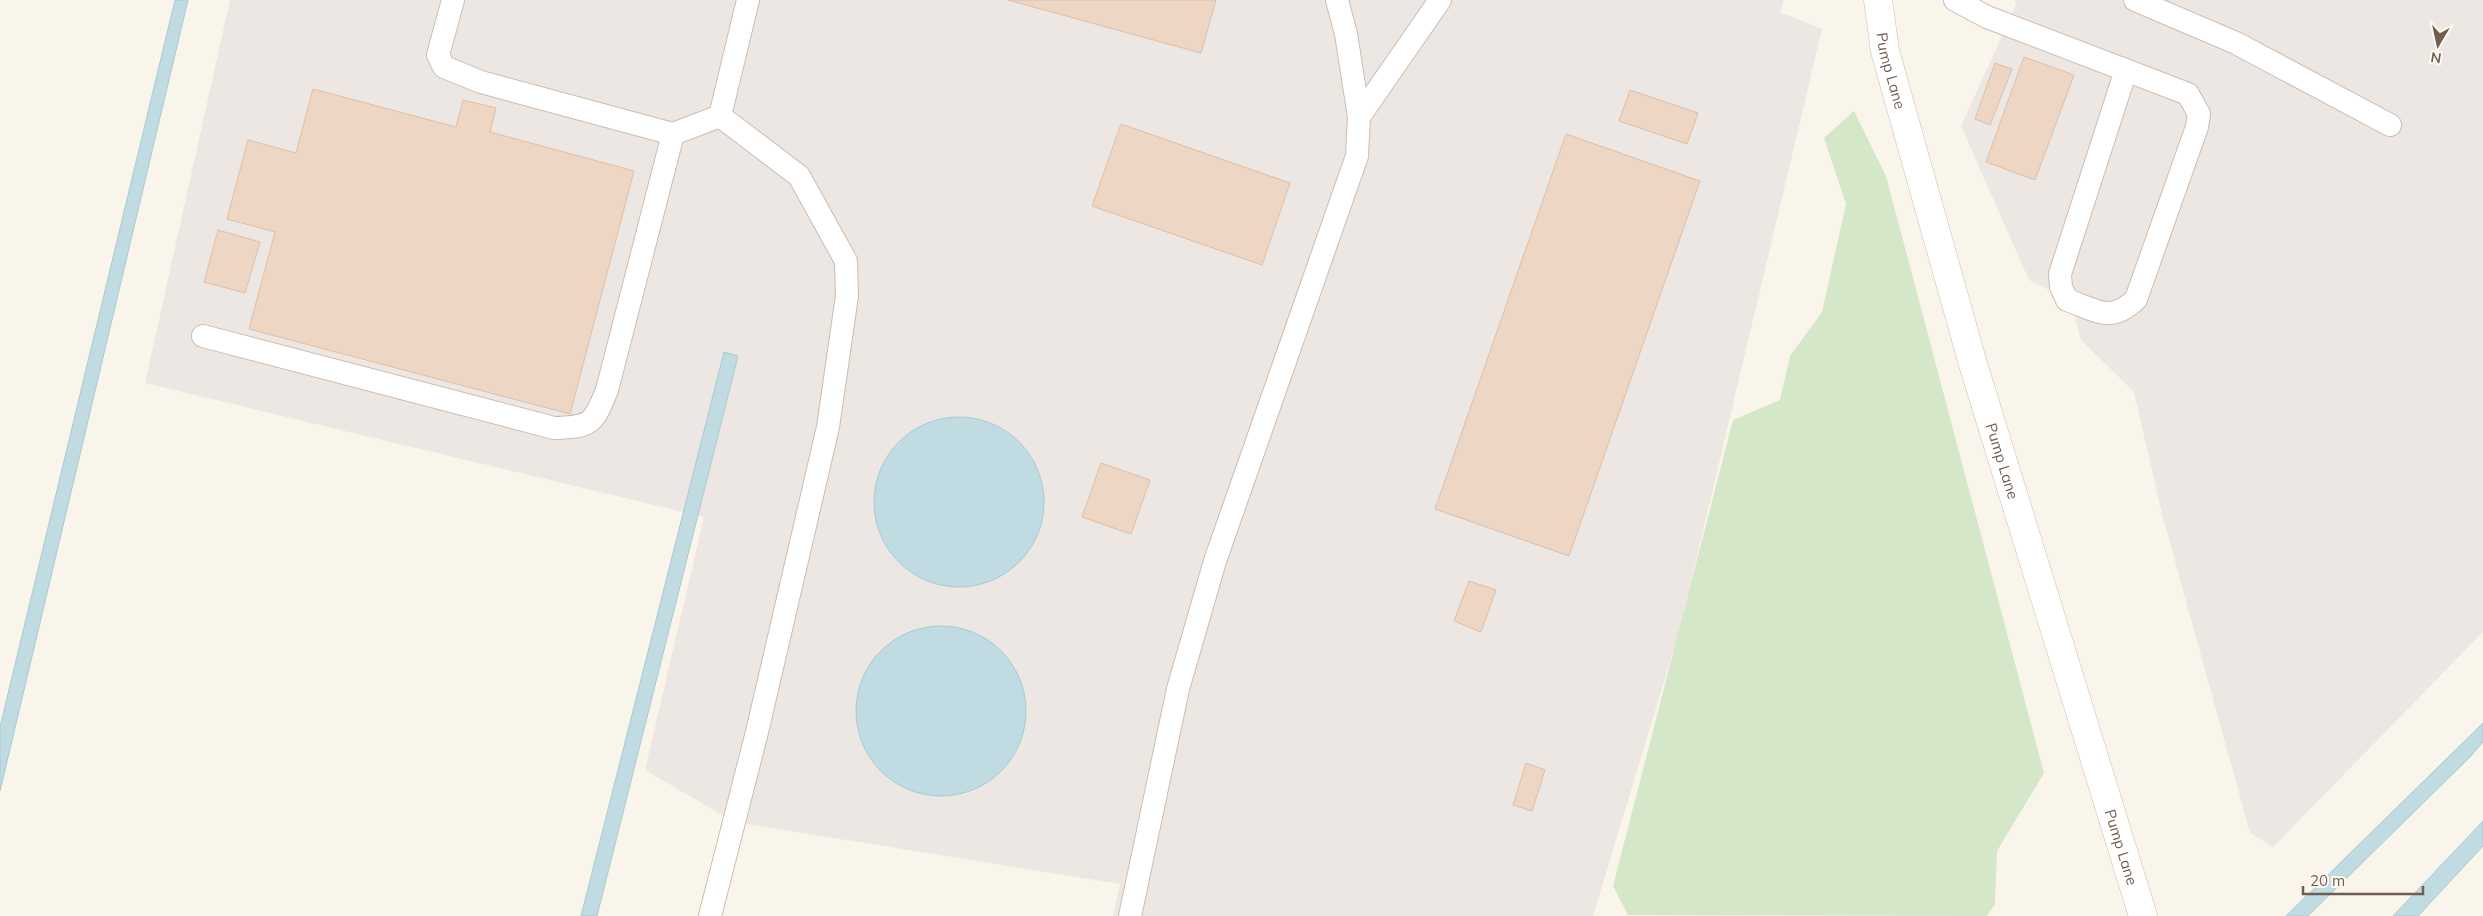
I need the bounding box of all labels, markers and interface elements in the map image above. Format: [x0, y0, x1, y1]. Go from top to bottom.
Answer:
north arrow [2413, 20, 2463, 70]
street label: Pump Lane [1873, 31, 1910, 111]
text: N [2429, 48, 2443, 68]
street label: Pump Lane [1982, 421, 2023, 501]
street label: Pump Lane [2101, 807, 2142, 887]
scale bar [2303, 864, 2423, 896]
text: 20 m [2310, 871, 2345, 890]

